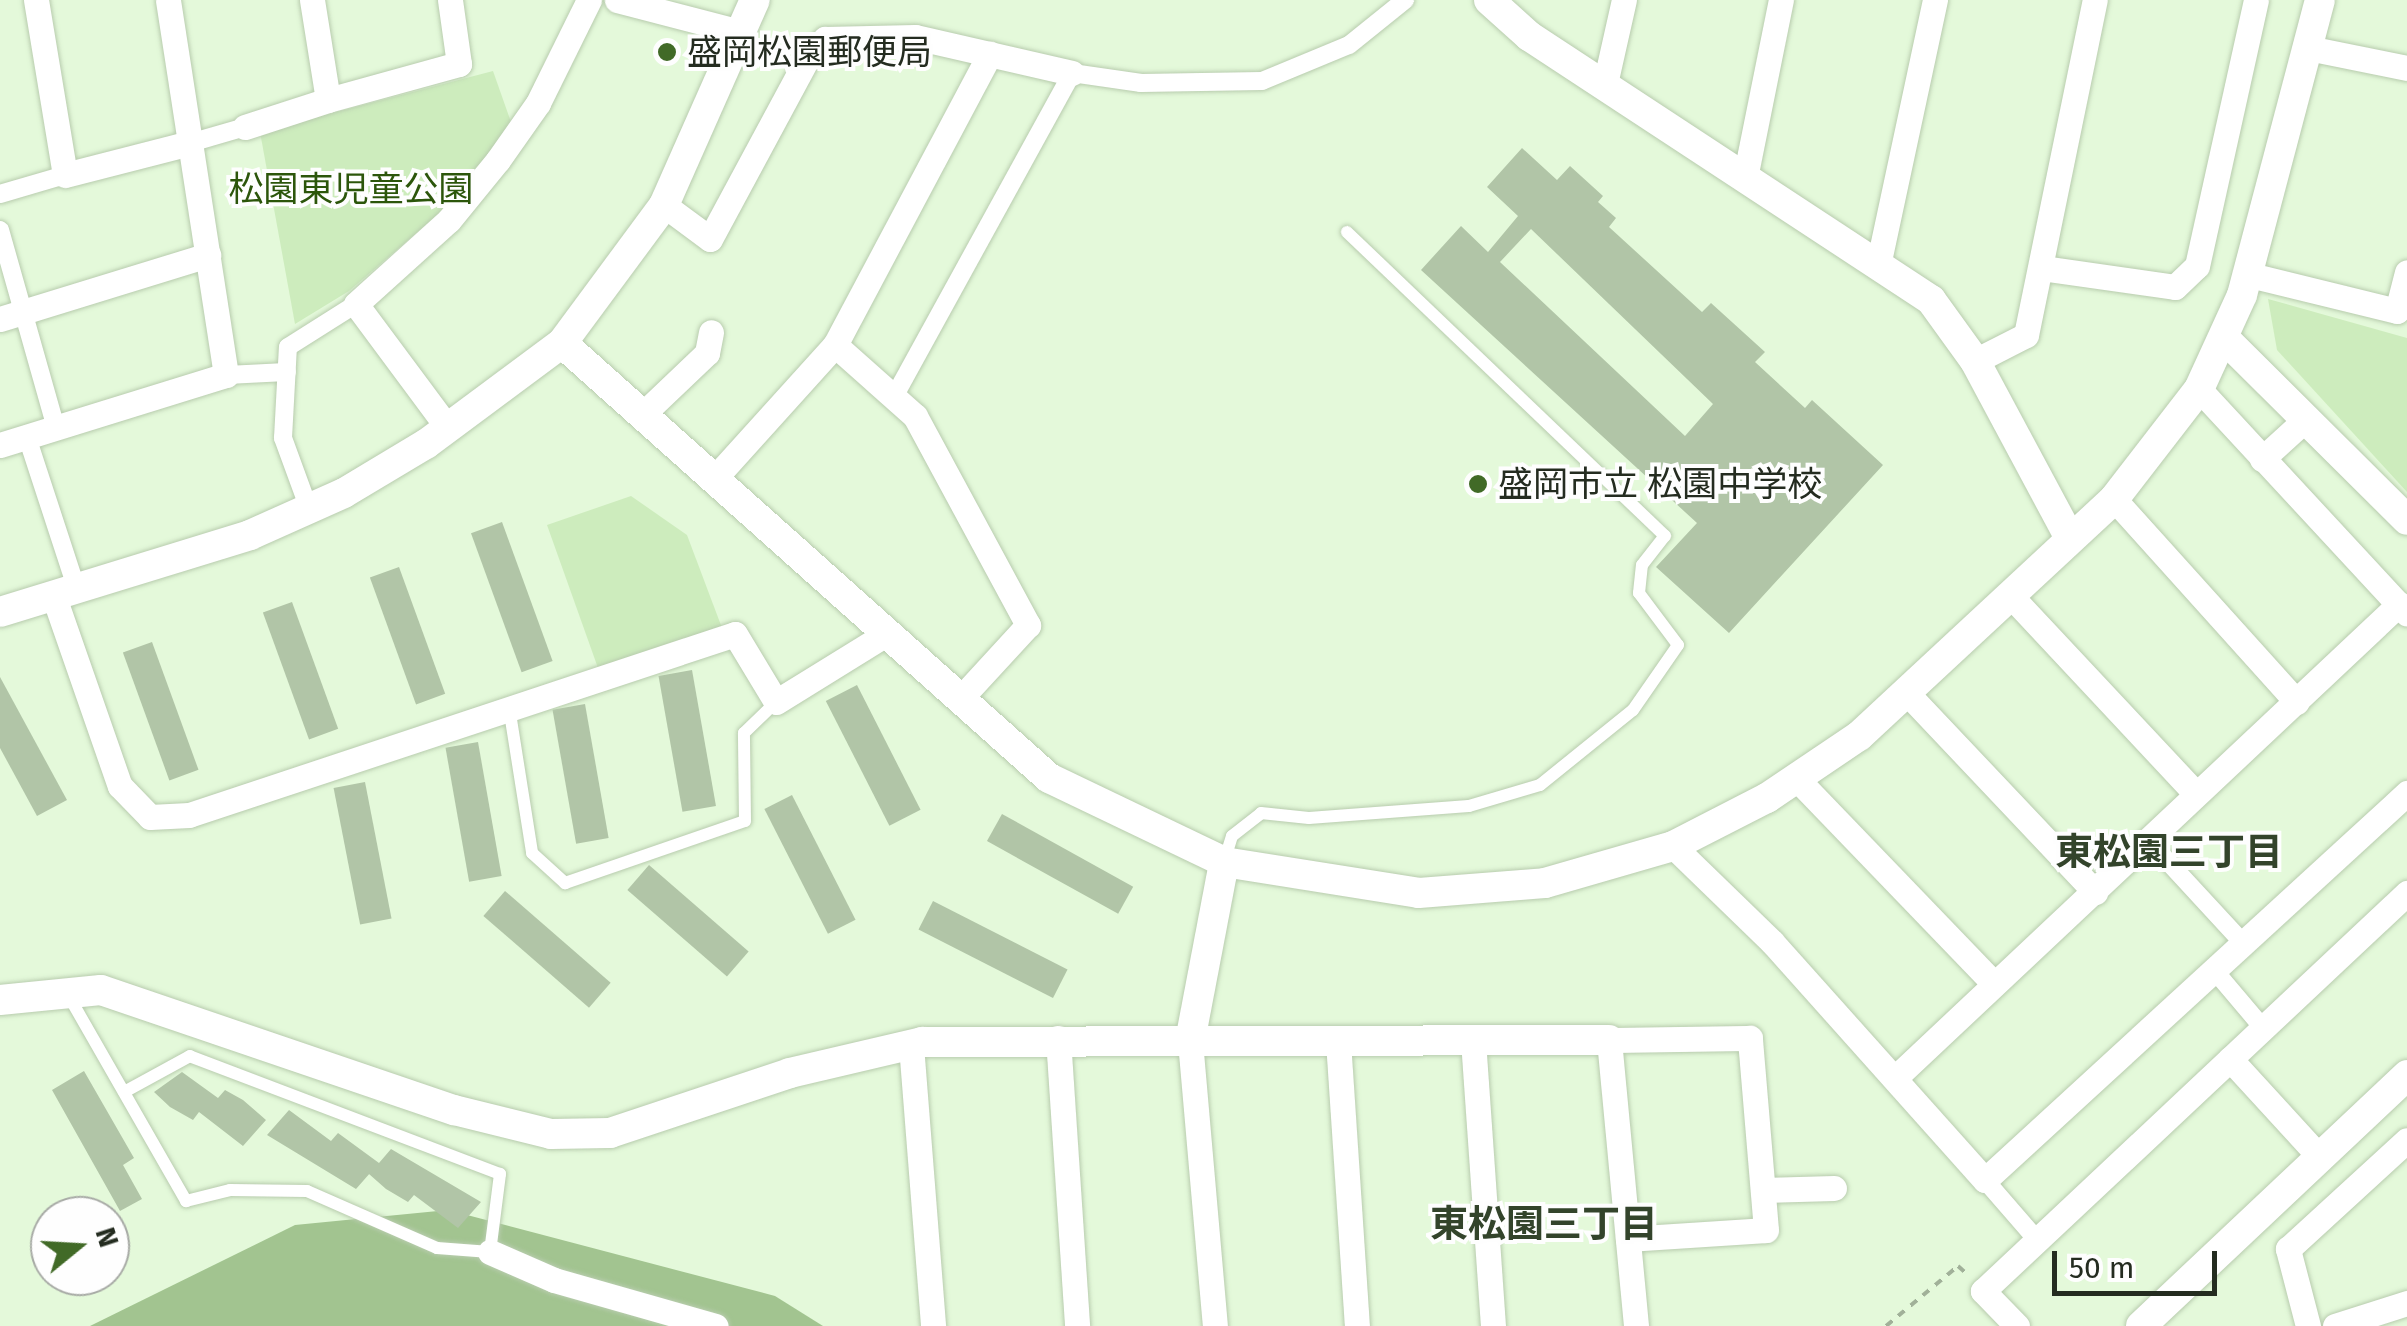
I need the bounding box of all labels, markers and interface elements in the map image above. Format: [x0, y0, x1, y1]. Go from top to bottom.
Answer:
place label: 盛岡松園郵便局 [687, 31, 932, 73]
marker: 盛岡松園郵便局 [656, 41, 678, 63]
park label: 松園東児童公園 [229, 168, 473, 210]
place label: 盛岡市立 松園中学校 [1498, 463, 1822, 505]
marker: 盛岡市立 松園中学校 [1467, 473, 1489, 495]
district label: 東松園三丁目 [2055, 830, 2283, 876]
north arrow [30, 1196, 130, 1296]
district label: 東松園三丁目 [1430, 1202, 1658, 1248]
text: N [89, 1223, 126, 1251]
scale bar [2057, 1231, 2222, 1293]
text: 50 m [2069, 1250, 2134, 1286]

